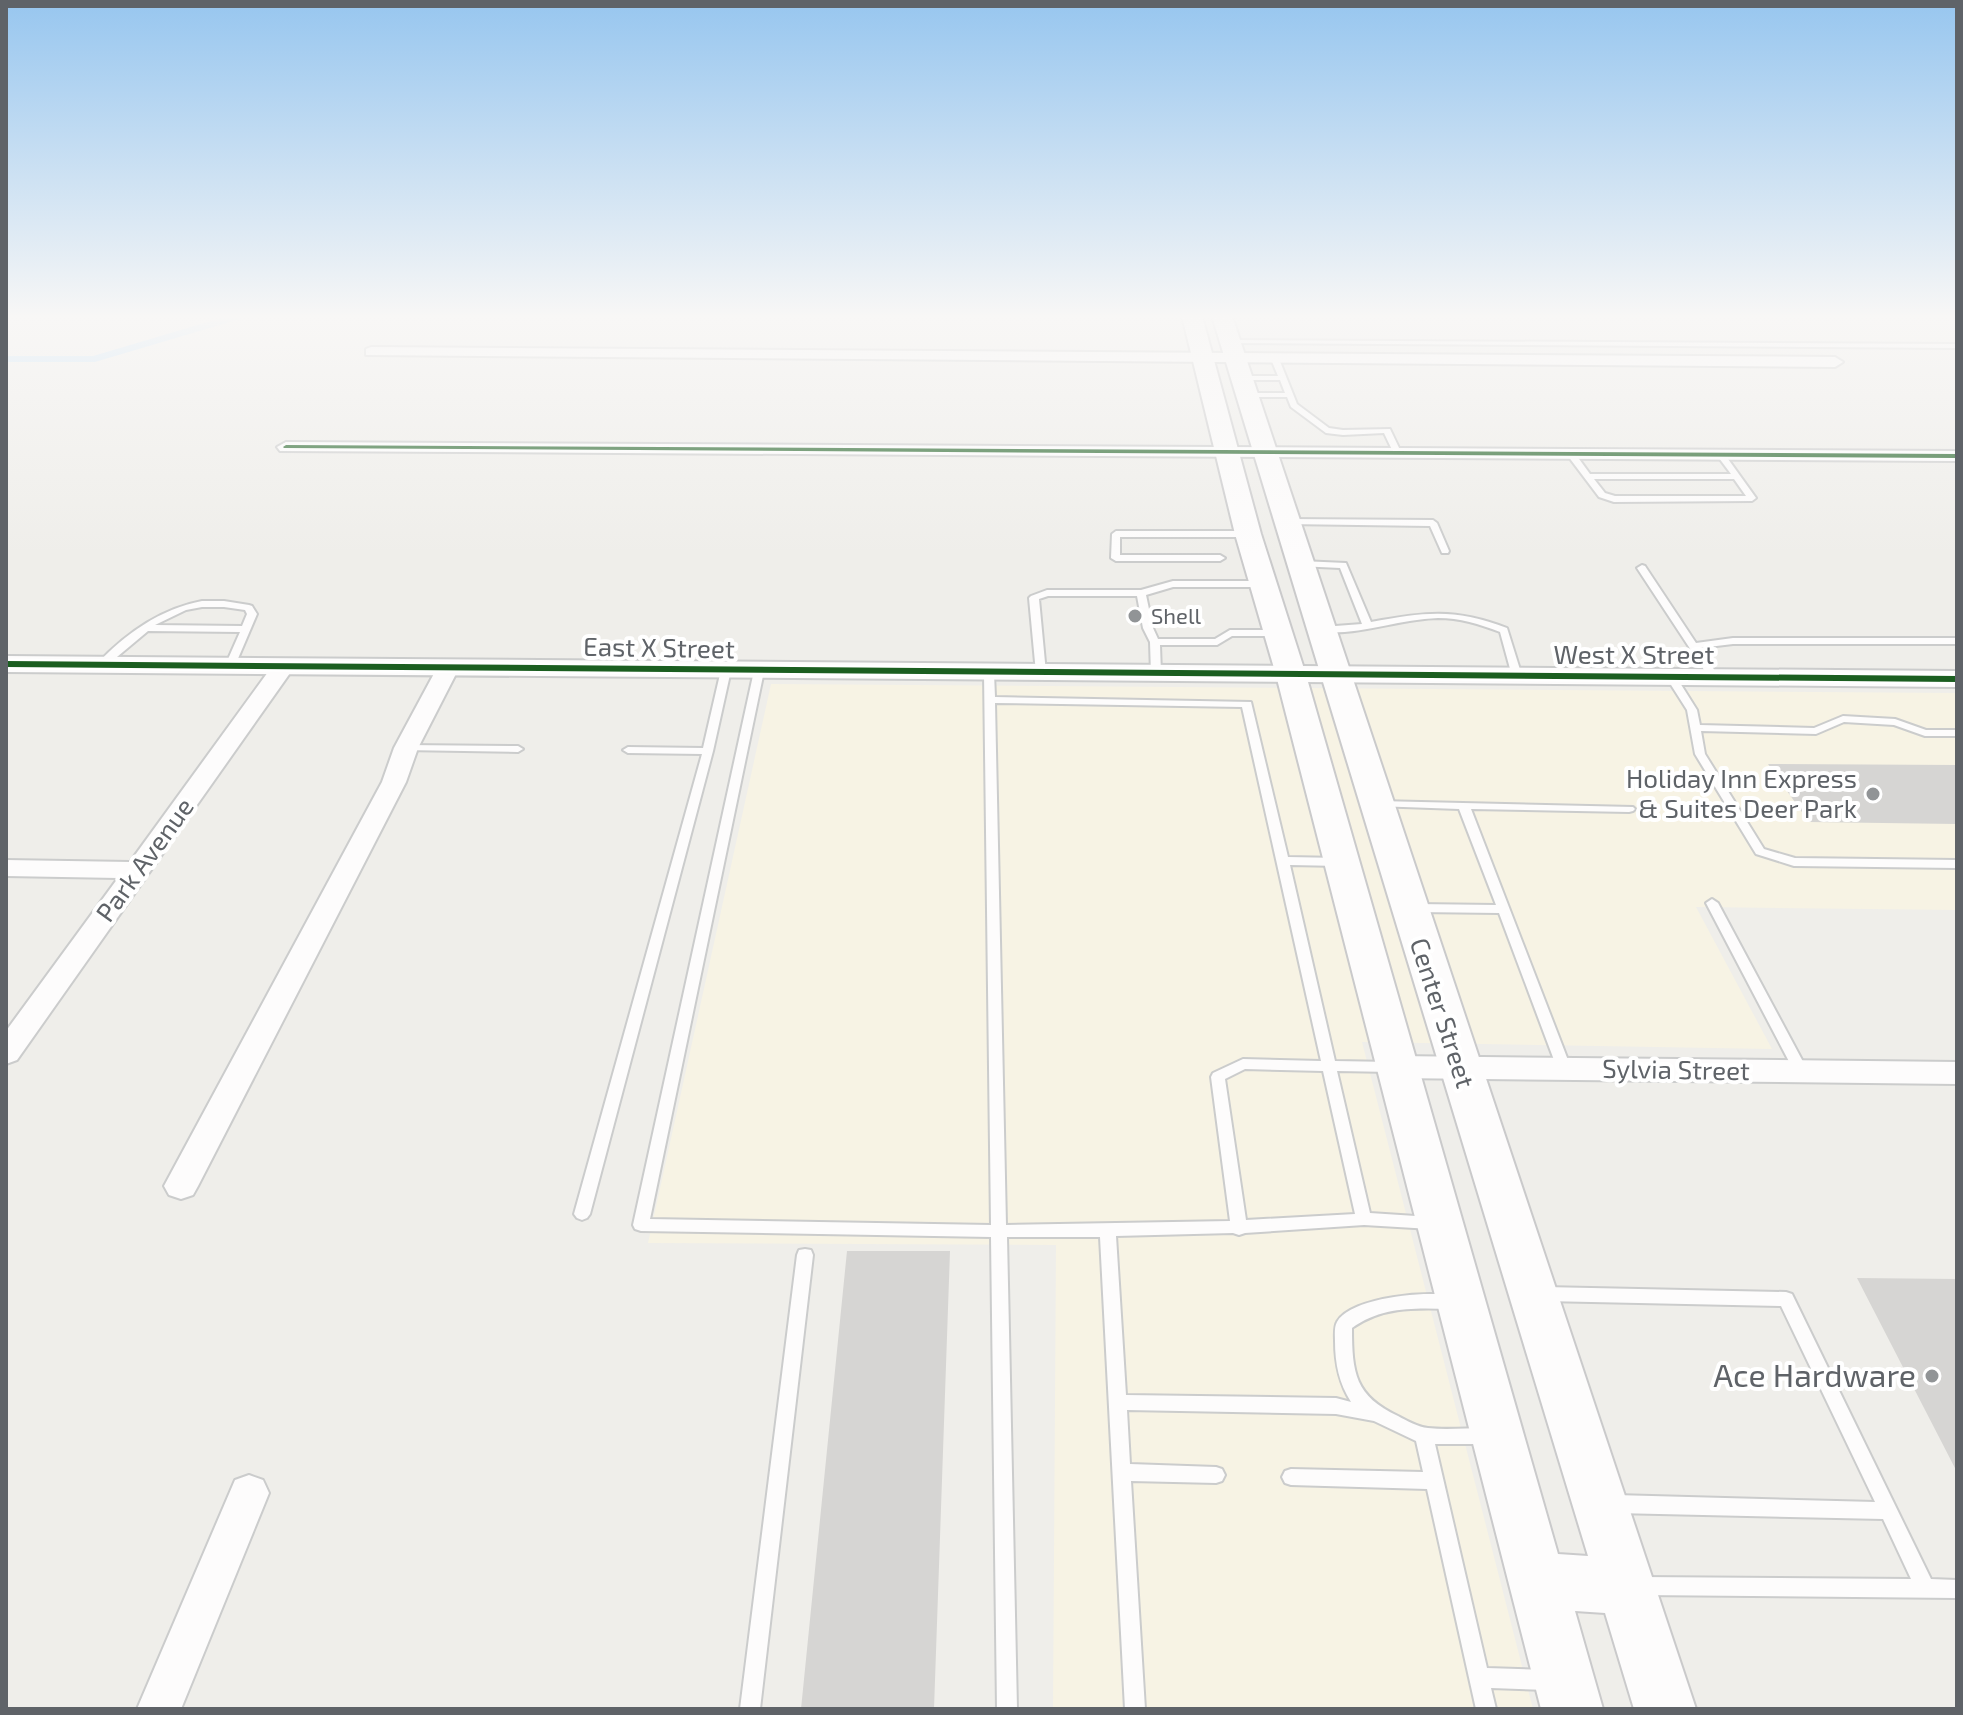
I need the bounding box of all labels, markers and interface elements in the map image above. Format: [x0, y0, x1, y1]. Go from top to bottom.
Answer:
place label: Shell [1151, 602, 1201, 628]
marker: Shell [1126, 607, 1144, 625]
street label: East X Street [583, 630, 735, 663]
street label: West X Street [1554, 638, 1715, 669]
place label: Holiday Inn Express & Suites Deer Park [1626, 762, 1857, 823]
marker: Holiday Inn Express & Suites Deer Park [1864, 785, 1882, 803]
street label: Park Avenue [89, 791, 199, 927]
street label: Center Street [1405, 934, 1482, 1091]
street label: Sylvia Street [1602, 1052, 1750, 1085]
place label: Ace Hardware [1713, 1355, 1916, 1393]
marker: Ace Hardware [1923, 1367, 1941, 1385]

